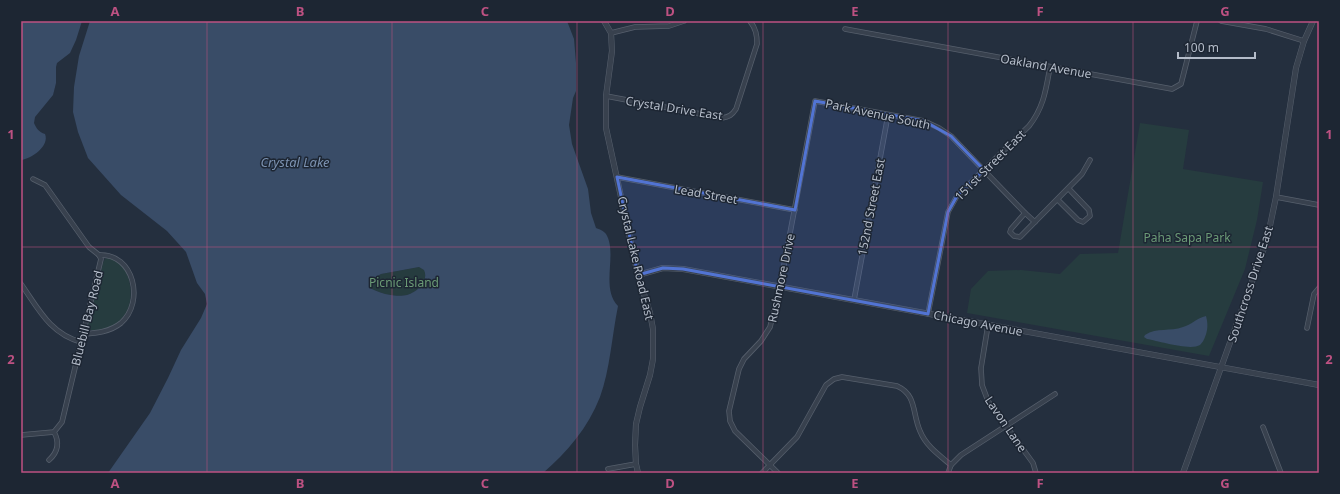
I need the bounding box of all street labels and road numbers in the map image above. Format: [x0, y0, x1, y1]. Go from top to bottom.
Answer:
street label: Oakland Avenue [999, 50, 1093, 82]
street label: Crystal Drive East [624, 92, 724, 124]
street label: Park Avenue South [824, 95, 932, 133]
street label: 151st Street East [951, 125, 1030, 204]
street label: 152nd Street East [853, 156, 889, 257]
street label: Lead Street [673, 180, 740, 208]
street label: Crystal Lake Road East [613, 194, 659, 322]
street label: Southcross Drive East [1223, 223, 1277, 344]
street label: Rushmore Drive [763, 232, 799, 324]
street label: Bluebill Bay Road [67, 269, 107, 367]
street label: Chicago Avenue [932, 306, 1024, 340]
street label: Lavon Lane [981, 393, 1031, 456]

